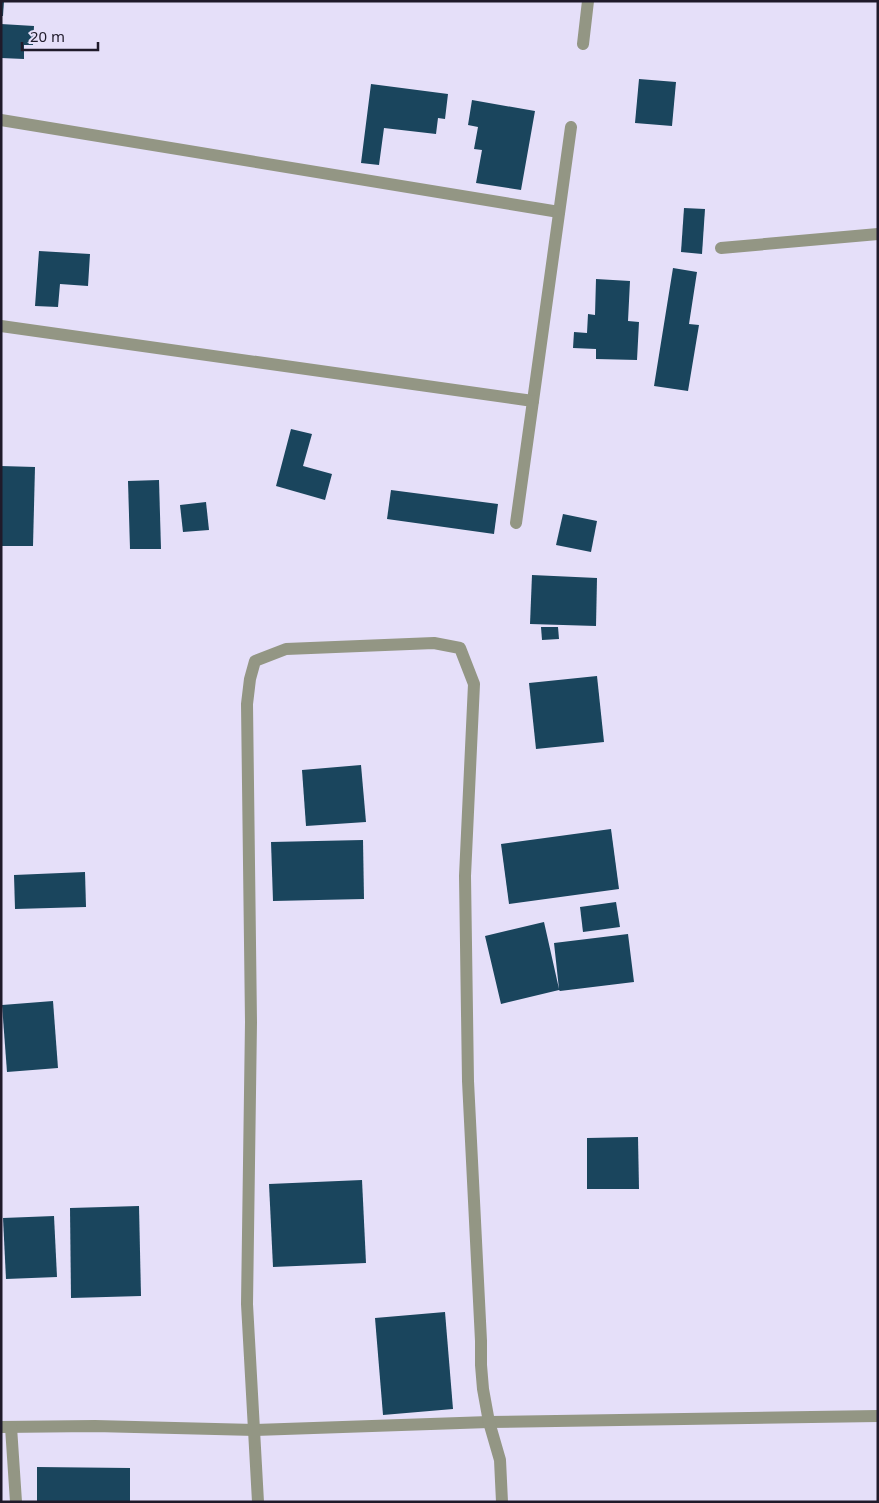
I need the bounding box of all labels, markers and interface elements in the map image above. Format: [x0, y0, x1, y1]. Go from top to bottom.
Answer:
scale bar [22, 20, 99, 52]
text: 20 m [30, 26, 65, 46]

